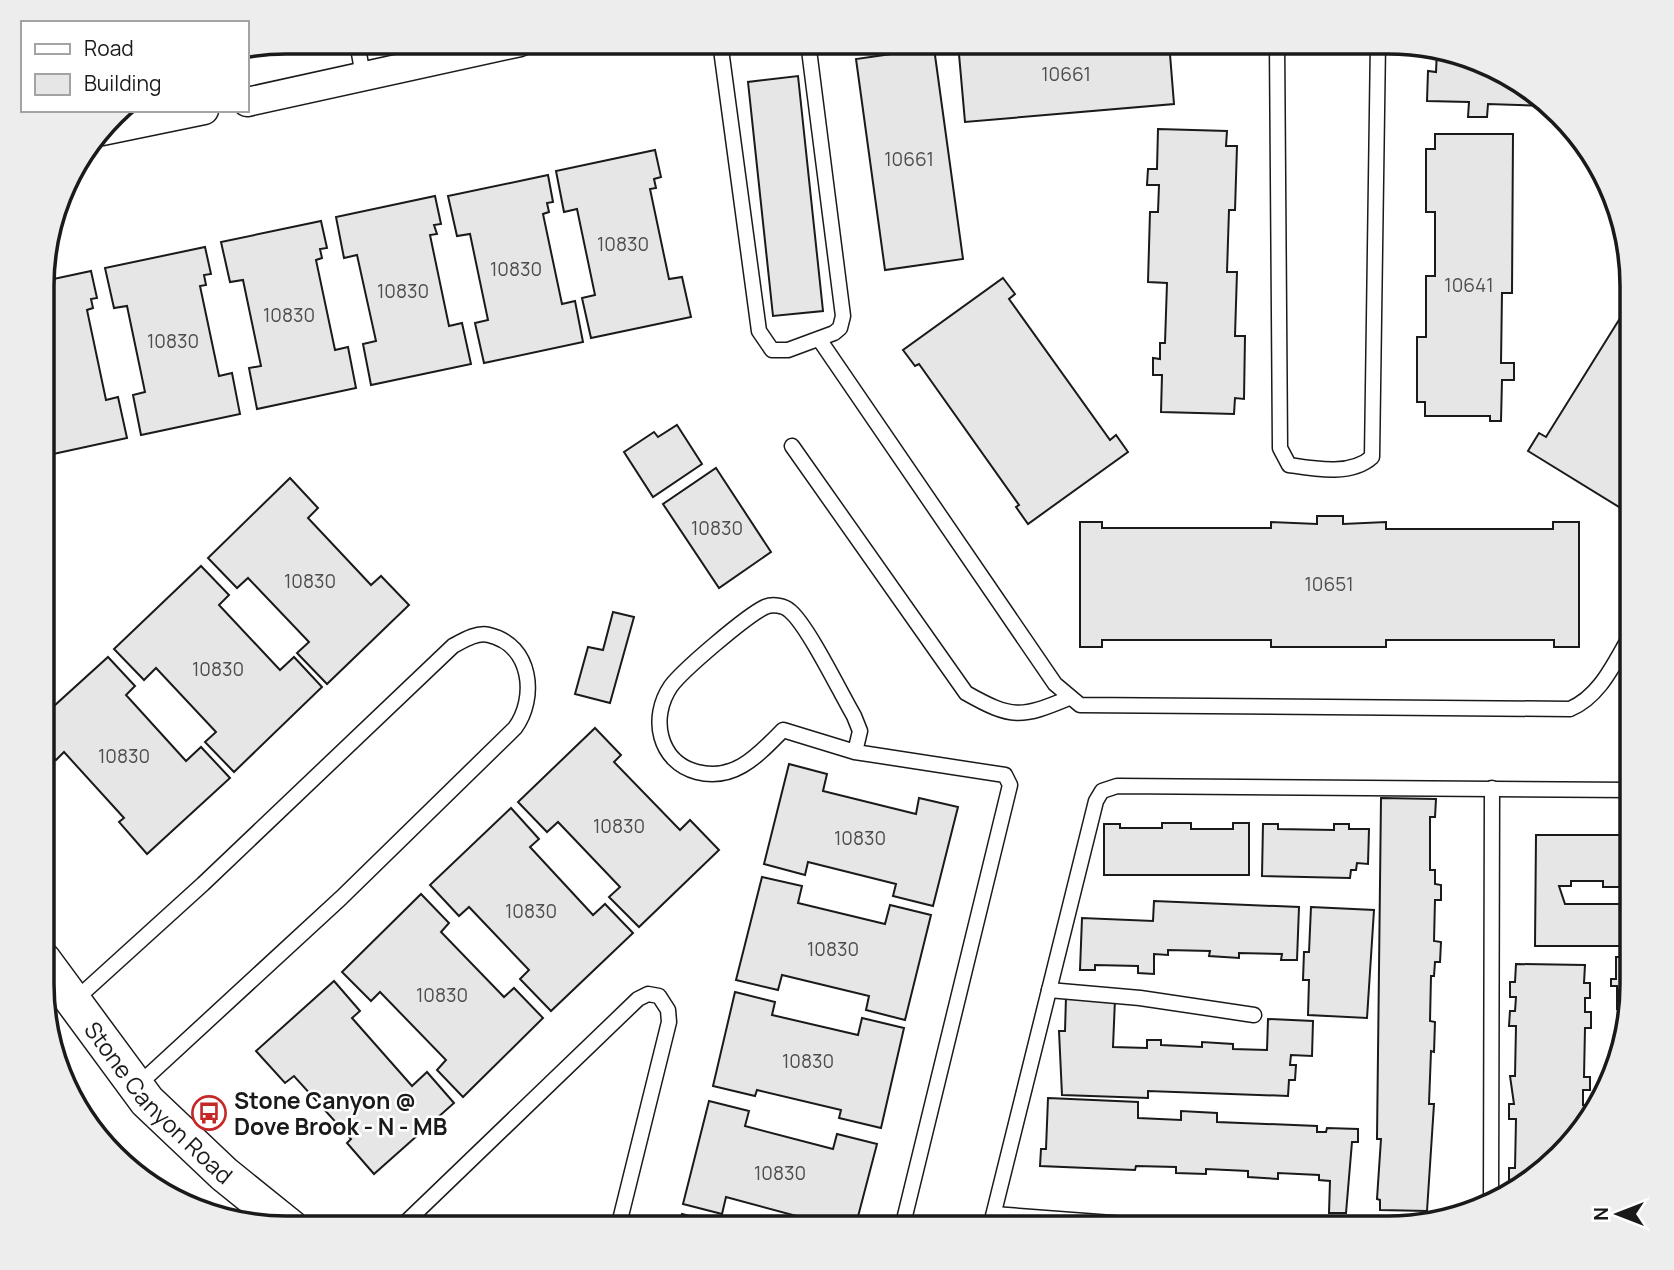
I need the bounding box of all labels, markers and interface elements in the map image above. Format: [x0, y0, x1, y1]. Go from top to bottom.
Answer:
legend [21, 21, 248, 112]
text: Road [84, 34, 134, 62]
house number: 10661 [1041, 61, 1091, 87]
text: Building [84, 69, 161, 97]
house number: 10661 [884, 146, 934, 172]
house number: 10830 [597, 231, 649, 257]
house number: 10830 [490, 256, 542, 282]
house number: 10641 [1444, 272, 1494, 298]
house number: 10830 [377, 278, 429, 304]
house number: 10830 [263, 302, 315, 328]
house number: 10830 [147, 328, 199, 354]
house number: 10830 [691, 515, 743, 541]
house number: 10830 [284, 568, 336, 594]
house number: 10651 [1304, 571, 1354, 597]
house number: 10830 [192, 656, 244, 682]
house number: 10830 [98, 743, 150, 769]
house number: 10830 [593, 813, 645, 839]
house number: 10830 [834, 825, 886, 851]
house number: 10830 [505, 898, 557, 924]
house number: 10830 [807, 936, 859, 962]
house number: 10830 [416, 982, 468, 1008]
street label: Stone Canyon Road [77, 1015, 240, 1191]
house number: 10830 [782, 1048, 834, 1074]
place label: Stone Canyon @ Dove Brook - N - MB [234, 1084, 447, 1142]
bus stop icon: Stone Canyon @ Dove Brook - N - MB [190, 1094, 228, 1132]
house number: 10830 [754, 1160, 806, 1186]
north arrow [1583, 1179, 1653, 1249]
text: N [1588, 1207, 1614, 1221]

